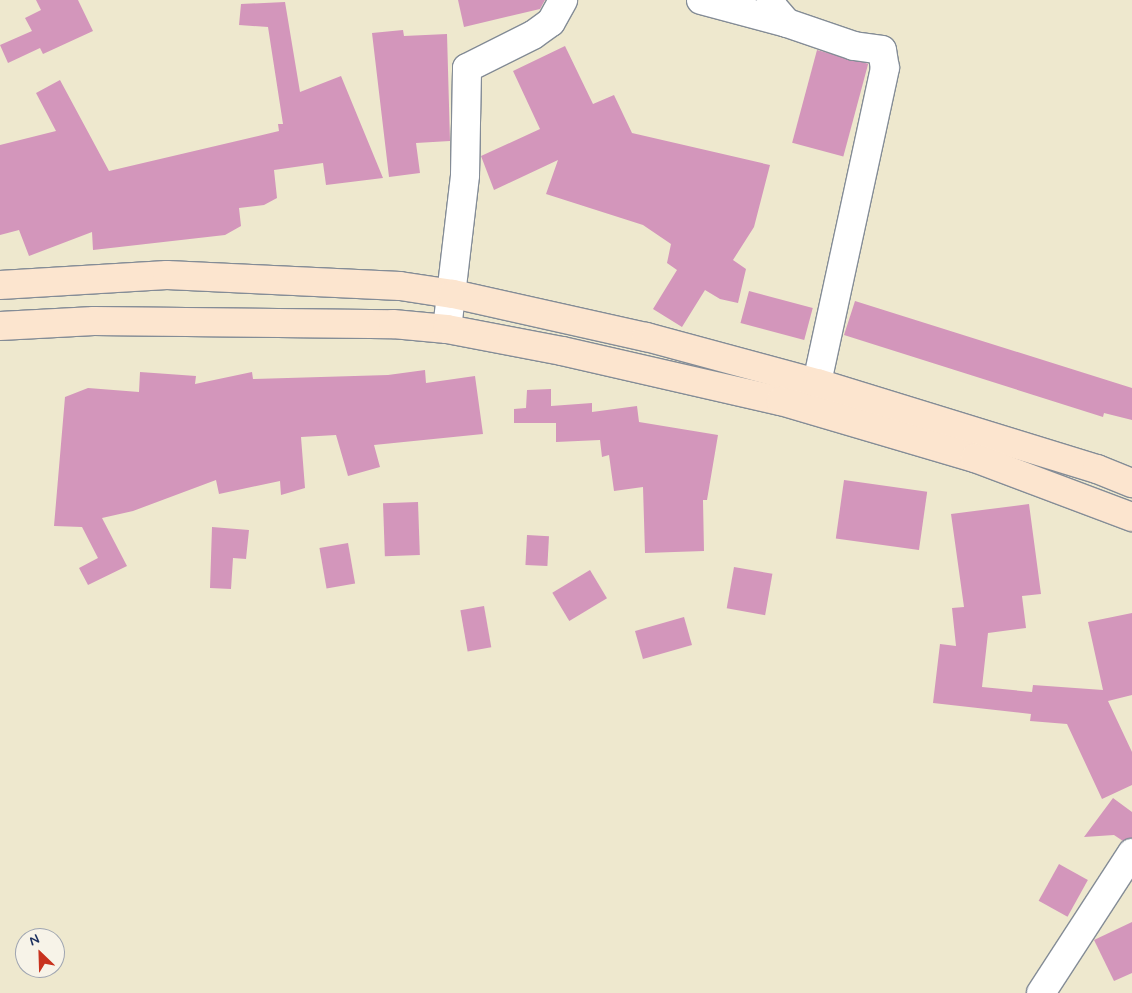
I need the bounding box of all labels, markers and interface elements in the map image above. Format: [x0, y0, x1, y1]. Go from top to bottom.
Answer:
north arrow [15, 928, 65, 978]
text: N [26, 930, 42, 950]

